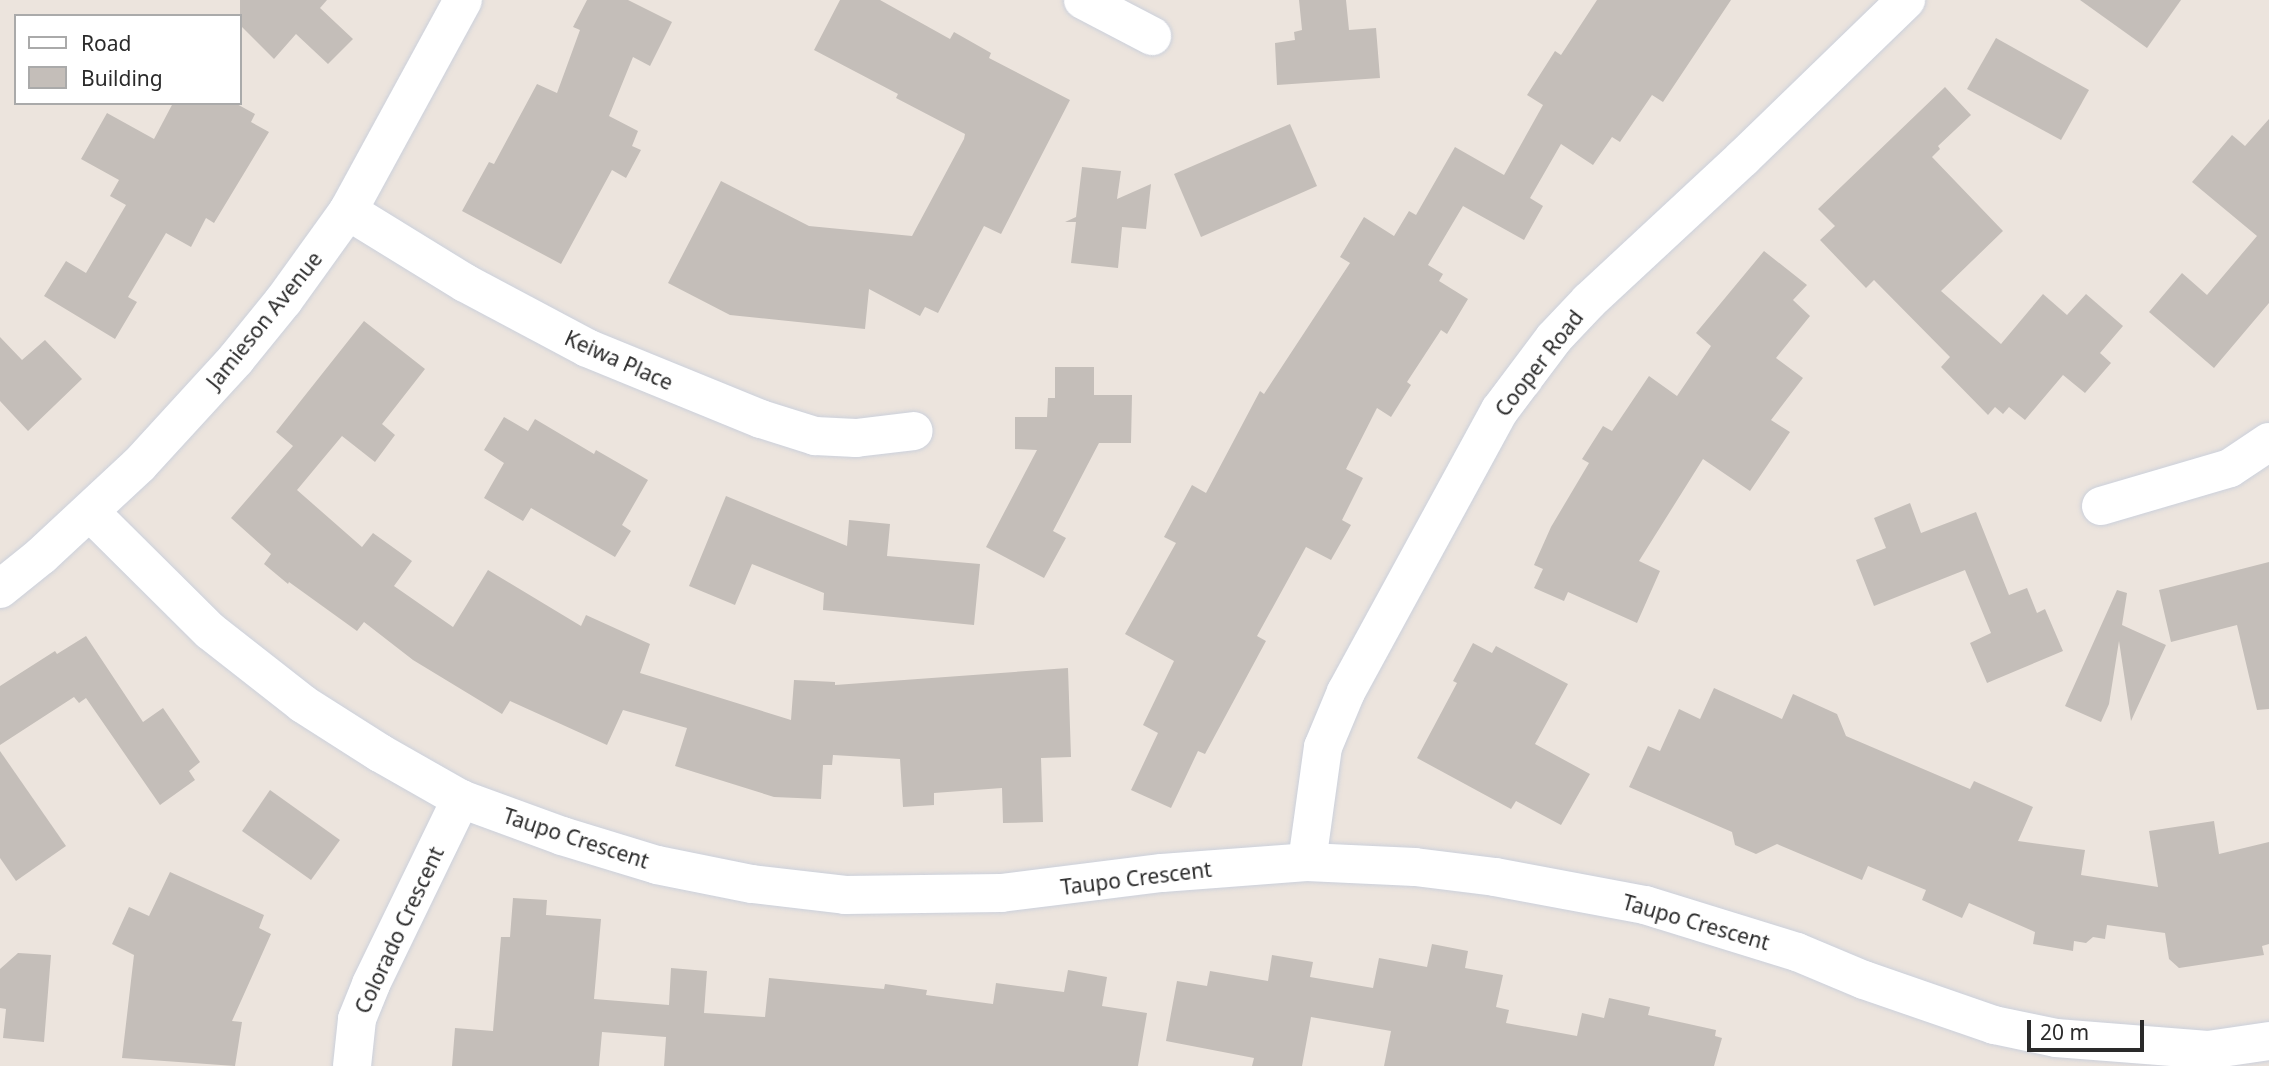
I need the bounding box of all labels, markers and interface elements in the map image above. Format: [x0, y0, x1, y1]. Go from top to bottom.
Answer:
legend [14, 14, 242, 105]
text: Road [81, 29, 131, 57]
text: Building [81, 64, 163, 92]
street label: Jamieson Avenue [201, 246, 327, 394]
street label: Cooper Road [1490, 305, 1588, 421]
street label: Keiwa Place [561, 325, 677, 395]
street label: Taupo Crescent [500, 803, 652, 873]
street label: Colorado Crescent [349, 843, 449, 1017]
street label: Taupo Crescent [1059, 856, 1213, 900]
street label: Taupo Crescent [1620, 889, 1772, 955]
scale bar [2031, 1006, 2148, 1050]
text: 20 m [2040, 1018, 2089, 1046]

